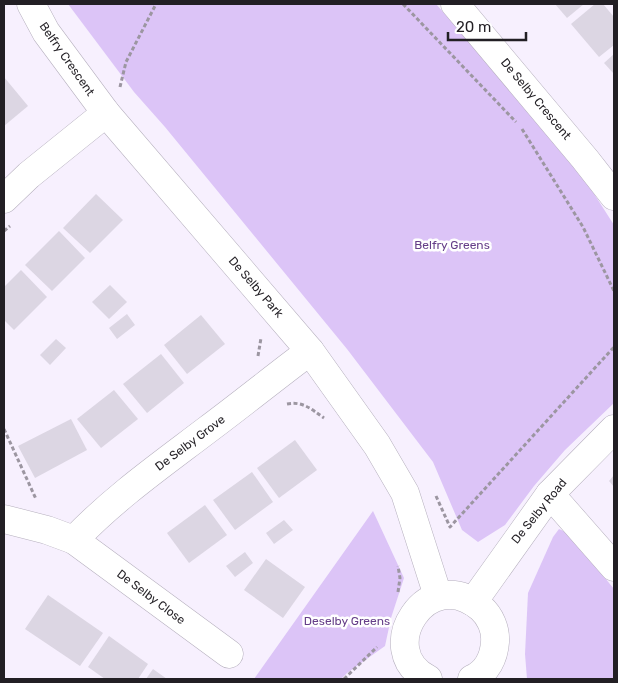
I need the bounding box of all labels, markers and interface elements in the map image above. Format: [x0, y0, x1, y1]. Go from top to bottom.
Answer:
scale bar [448, 10, 526, 42]
text: 20 m [456, 18, 491, 36]
street label: Belfry Crescent [36, 20, 98, 99]
street label: De Selby Crescent [498, 56, 574, 143]
park label: Belfry Greens [414, 238, 490, 252]
street label: De Selby Park [226, 254, 287, 321]
street label: De Selby Grove [152, 412, 228, 474]
street label: De Selby Road [509, 476, 569, 546]
street label: De Selby Close [114, 567, 188, 627]
park label: Deselby Greens [304, 614, 390, 628]

